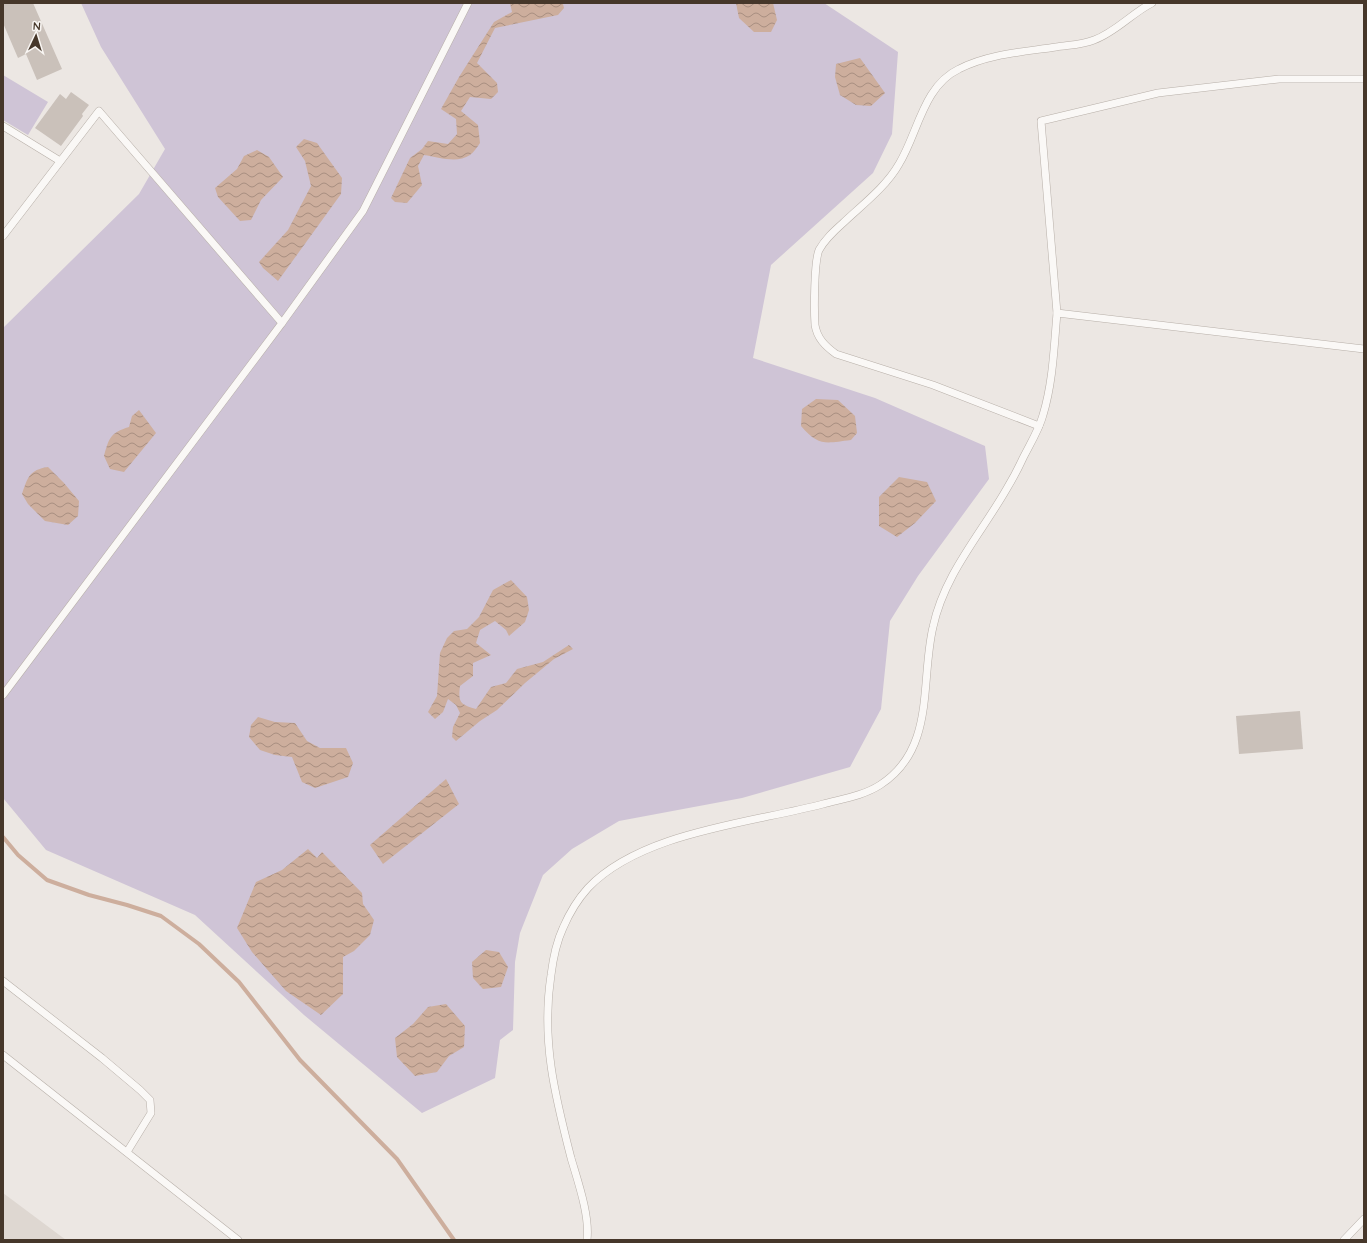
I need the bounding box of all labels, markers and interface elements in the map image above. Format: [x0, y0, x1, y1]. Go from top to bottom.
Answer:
north arrow [16, 16, 56, 56]
text: N [32, 19, 41, 33]

